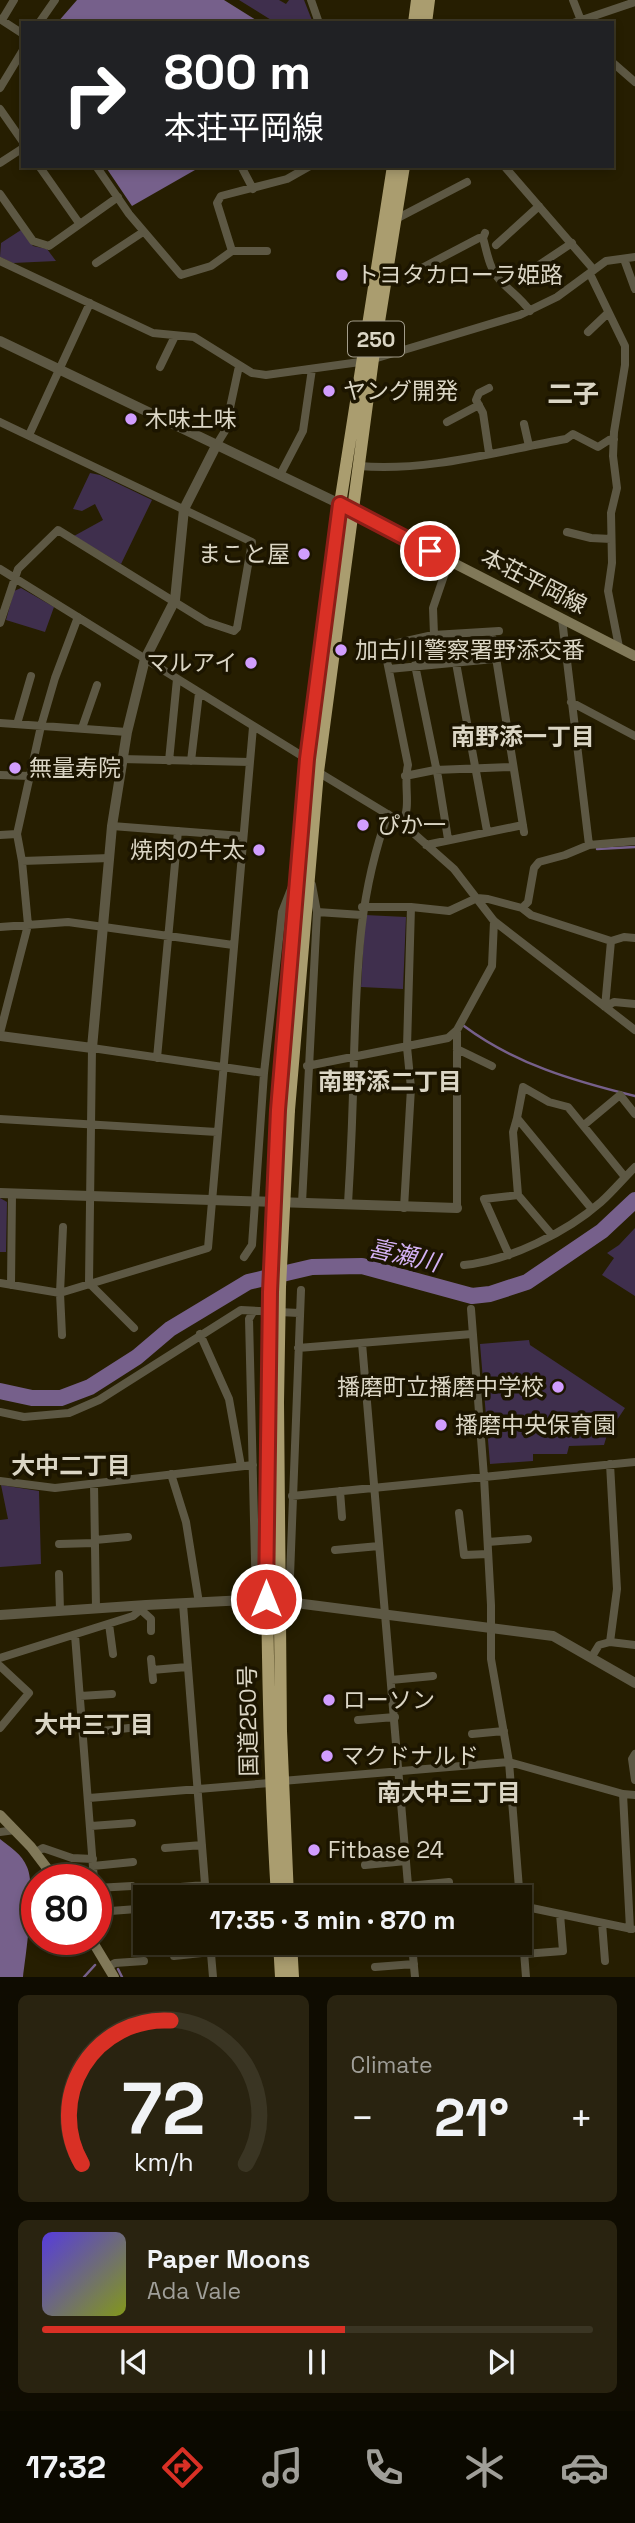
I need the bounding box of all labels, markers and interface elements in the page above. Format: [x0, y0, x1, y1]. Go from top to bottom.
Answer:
text: 800 m [164, 41, 311, 103]
icon: right [49, 49, 140, 140]
text: 本荘平岡線 [164, 108, 324, 148]
place label: トヨタカローラ姫路 [356, 260, 563, 290]
marker: トヨタカローラ姫路 [334, 267, 350, 283]
road number: 250 [348, 322, 404, 356]
place label: ヤング開発 [343, 376, 458, 406]
district label: 二子 [547, 377, 599, 411]
marker: ヤング開発 [321, 383, 337, 399]
place label: 木味土味 [145, 404, 237, 434]
marker: 木味土味 [123, 411, 139, 427]
pin [400, 521, 460, 581]
icon: arrive [411, 532, 449, 570]
place label: まこと屋 [198, 539, 290, 569]
street label: 本荘平岡線 [476, 542, 592, 620]
marker: まこと屋 [296, 546, 312, 562]
place label: 加古川警察署野添交番 [355, 635, 585, 665]
marker: 加古川警察署野添交番 [333, 642, 349, 658]
place label: マルアイ [146, 648, 237, 678]
marker: マルアイ [243, 655, 259, 671]
district label: 南野添一丁目 [451, 721, 595, 752]
place label: 無量寿院 [29, 753, 121, 783]
marker: 無量寿院 [7, 760, 23, 776]
place label: ぴか一 [377, 810, 446, 840]
marker: ぴか一 [355, 817, 371, 833]
place label: 焼肉の牛太 [130, 835, 245, 865]
marker: 焼肉の牛太 [251, 842, 267, 858]
district label: 南野添二丁目 [318, 1066, 462, 1097]
water label: 喜瀬川 [365, 1232, 445, 1279]
place label: 播磨町立播磨中学校 [337, 1372, 544, 1402]
marker: 播磨町立播磨中学校 [550, 1379, 566, 1395]
place label: 播磨中央保育園 [455, 1410, 616, 1440]
marker: 播磨中央保育園 [433, 1417, 449, 1433]
district label: 大中二丁目 [11, 1450, 131, 1481]
position arrow [229, 1562, 303, 1636]
street label: 国道250号 [232, 1665, 264, 1777]
place label: ローソン [343, 1685, 435, 1715]
marker: ローソン [321, 1692, 337, 1708]
district label: 大中三丁目 [34, 1709, 154, 1740]
place label: マクドナルド [341, 1741, 479, 1771]
marker: マクドナルド [319, 1748, 335, 1764]
district label: 南大中三丁目 [377, 1777, 521, 1808]
place label: Fitbase 24 [328, 1835, 444, 1865]
marker: Fitbase 24 [306, 1842, 322, 1858]
speed limit sign: 80 [21, 1864, 112, 1955]
text: 17:35 · 3 min · 870 m [210, 1903, 455, 1937]
text: Climate [351, 2050, 433, 2080]
text: 72 [122, 2063, 205, 2156]
text: 21° [434, 2085, 509, 2151]
text: − [351, 2094, 374, 2142]
text: + [569, 2094, 593, 2142]
text: km/h [133, 2146, 193, 2178]
text: Paper Moons [147, 2242, 310, 2276]
text: Ada Vale [147, 2276, 241, 2306]
icon: previous [115, 2343, 153, 2381]
icon: pause [298, 2343, 336, 2381]
icon: next [482, 2343, 520, 2381]
icon: directions [158, 2443, 207, 2492]
icon: music [258, 2443, 307, 2492]
icon: phone [359, 2443, 408, 2492]
icon: climate [460, 2443, 509, 2492]
icon: car [560, 2443, 609, 2492]
text: 17:32 [26, 2447, 106, 2487]

